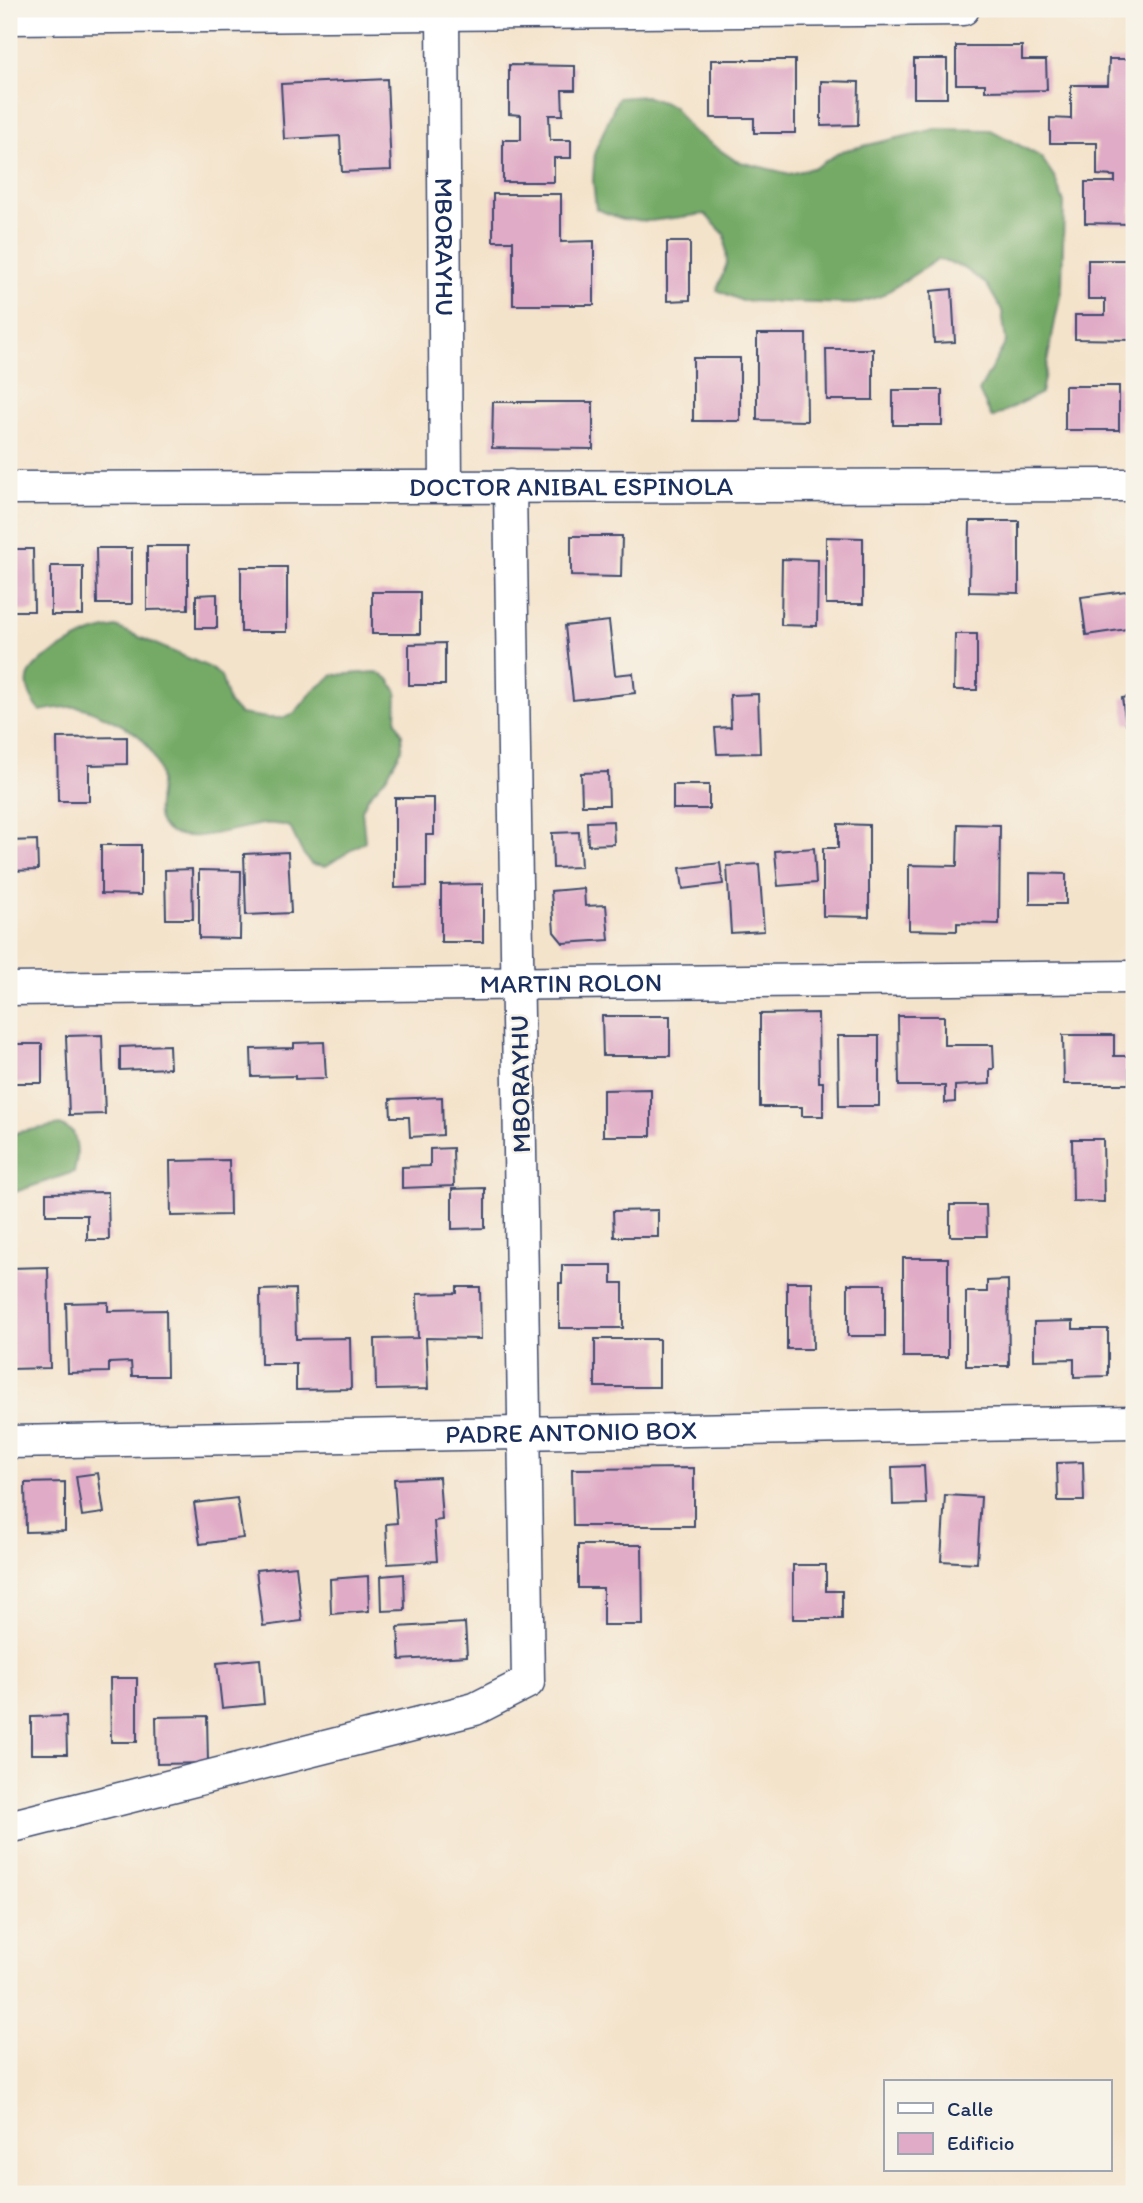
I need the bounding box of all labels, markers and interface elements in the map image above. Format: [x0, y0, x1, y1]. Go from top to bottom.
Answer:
street label: MBORAYHU [428, 178, 461, 316]
street label: DOCTOR ANIBAL ESPINOLA [409, 470, 734, 503]
street label: MARTIN ROLON [480, 966, 662, 1000]
street label: MBORAYHU [503, 1015, 537, 1153]
street label: PADRE ANTONIO BOX [445, 1414, 697, 1450]
legend [884, 2080, 1112, 2172]
text: Calle [947, 2096, 993, 2121]
text: Edificio [947, 2130, 1015, 2155]

